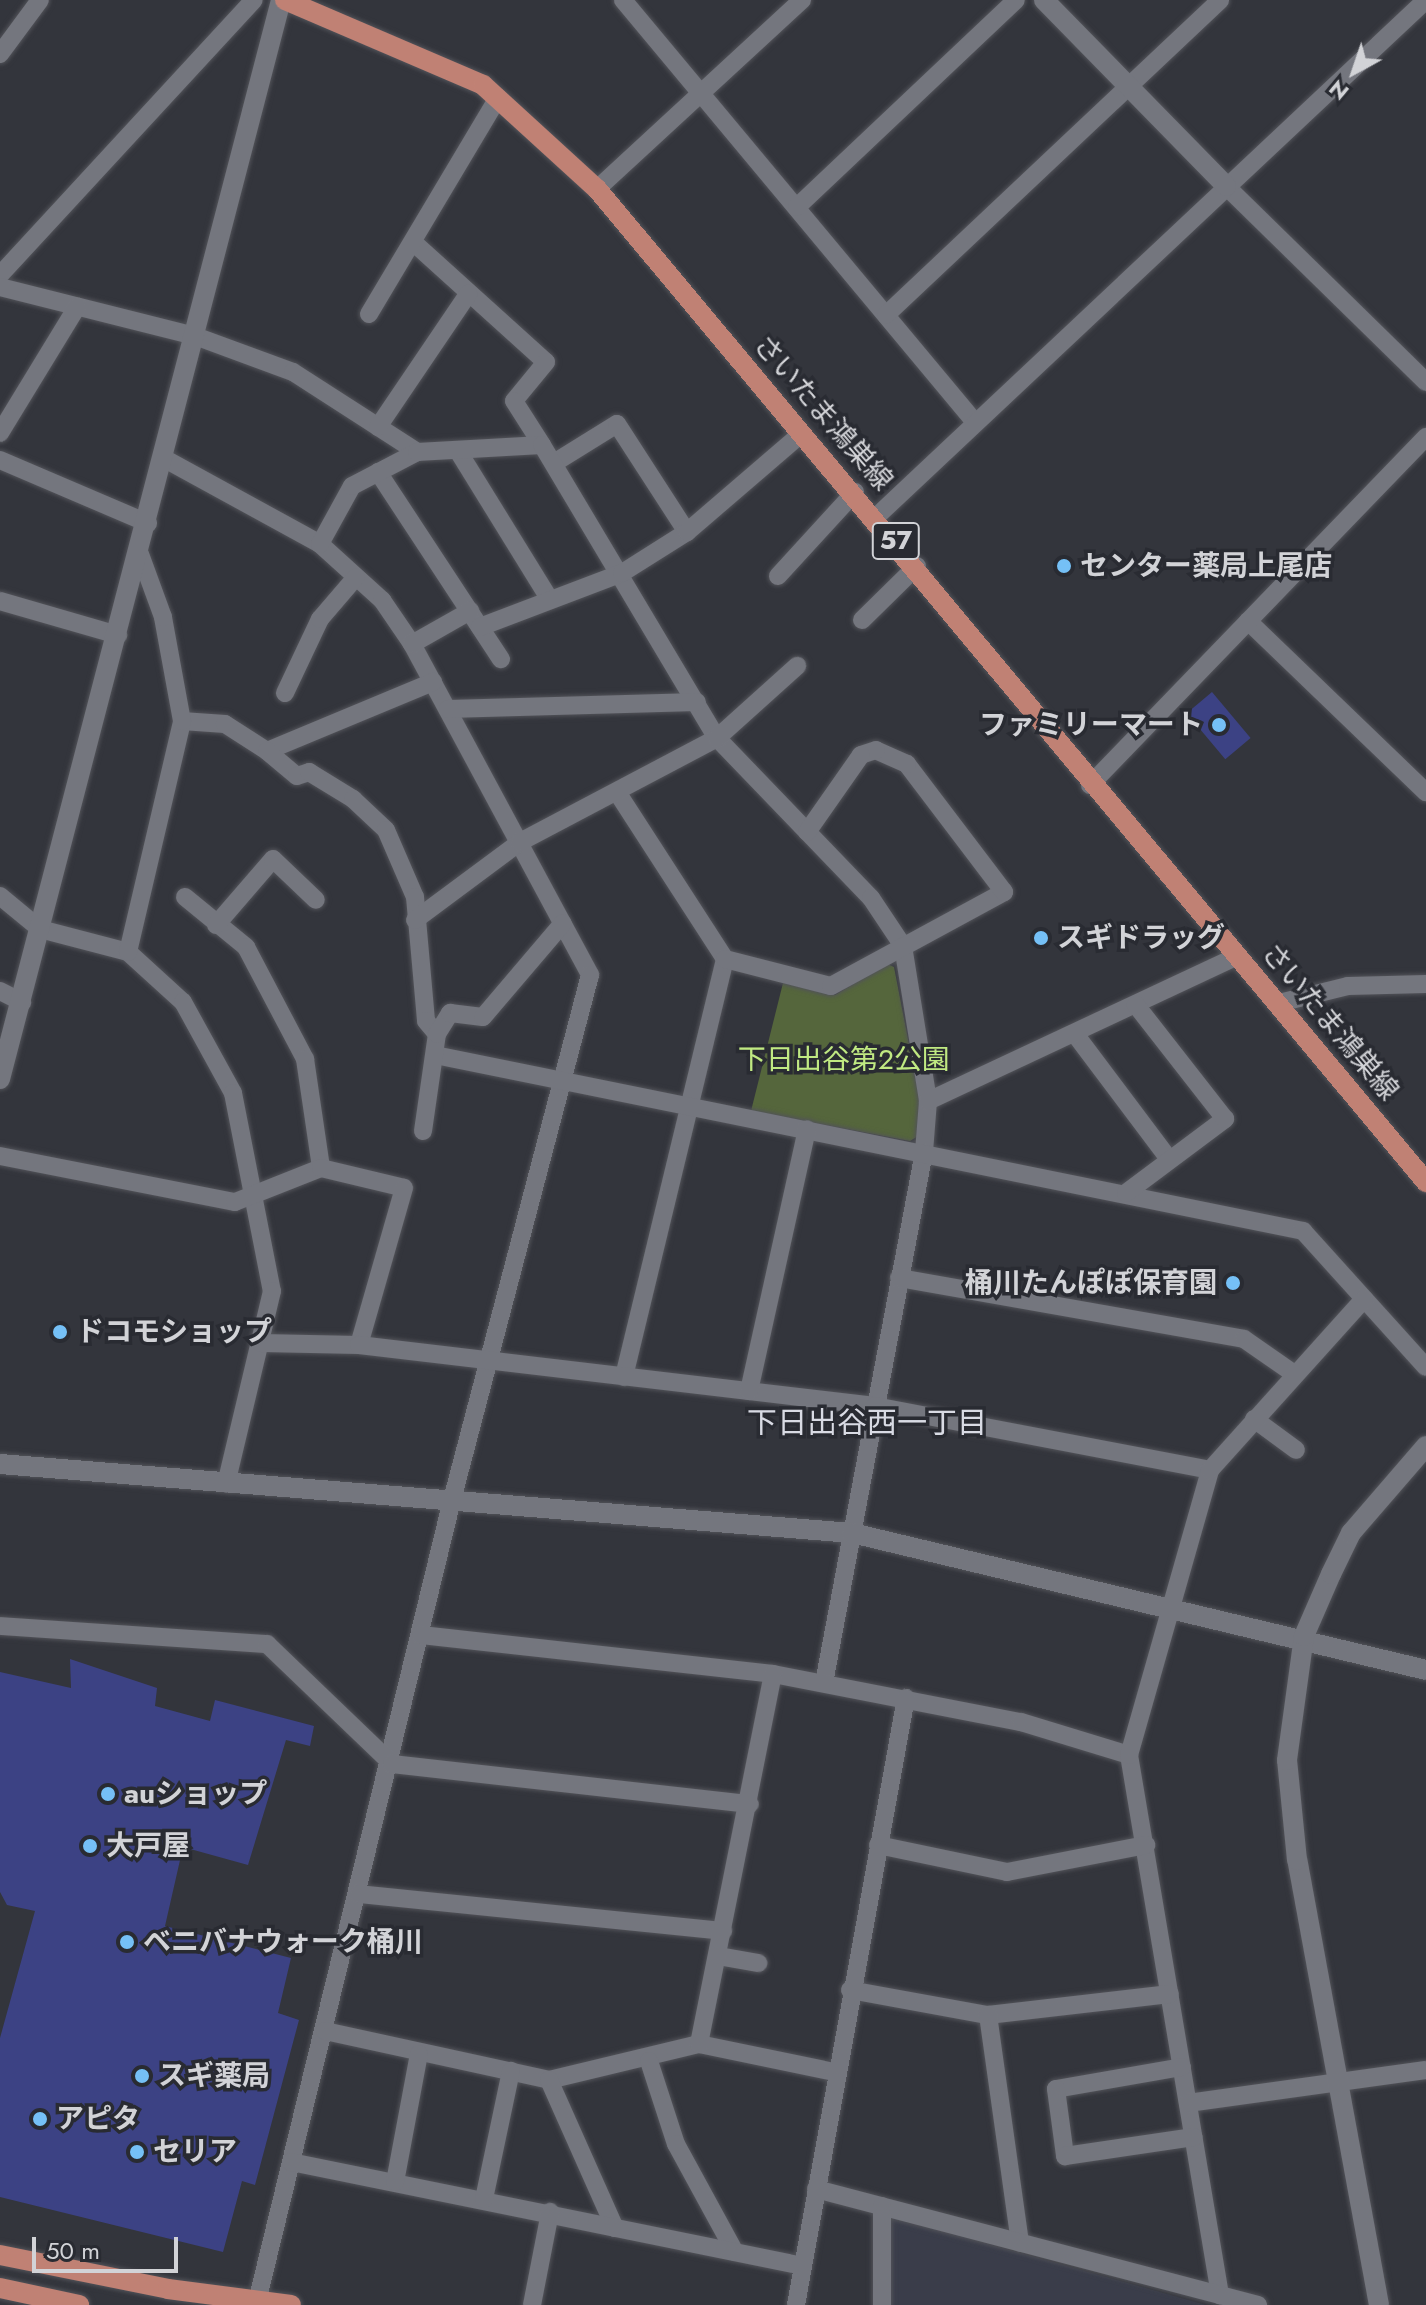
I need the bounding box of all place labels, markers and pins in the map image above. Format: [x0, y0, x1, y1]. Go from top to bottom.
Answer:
place label: センター薬局上尾店 [1080, 549, 1332, 583]
marker: センター薬局上尾店 [1055, 557, 1073, 575]
place label: ファミリーマート [979, 708, 1203, 742]
marker: ファミリーマート [1210, 716, 1228, 734]
place label: スギドラッグ [1057, 921, 1225, 955]
marker: スギドラッグ [1032, 929, 1050, 947]
place label: 桶川たんぽぽ保育園 [965, 1266, 1217, 1300]
marker: 桶川たんぽぽ保育園 [1224, 1274, 1242, 1292]
place label: ドコモショップ [76, 1315, 272, 1349]
marker: ドコモショップ [51, 1323, 69, 1341]
place label: auショップ [124, 1777, 267, 1811]
marker: auショップ [99, 1785, 117, 1803]
place label: 大戸屋 [106, 1829, 190, 1863]
marker: 大戸屋 [81, 1837, 99, 1855]
place label: ベニバナウォーク桶川 [143, 1925, 423, 1959]
marker: ベニバナウォーク桶川 [118, 1933, 136, 1951]
place label: スギ薬局 [158, 2059, 270, 2093]
marker: スギ薬局 [133, 2067, 151, 2085]
place label: アピタ [56, 2102, 140, 2136]
marker: アピタ [31, 2110, 49, 2128]
place label: セリア [153, 2135, 237, 2169]
marker: セリア [128, 2143, 146, 2161]

